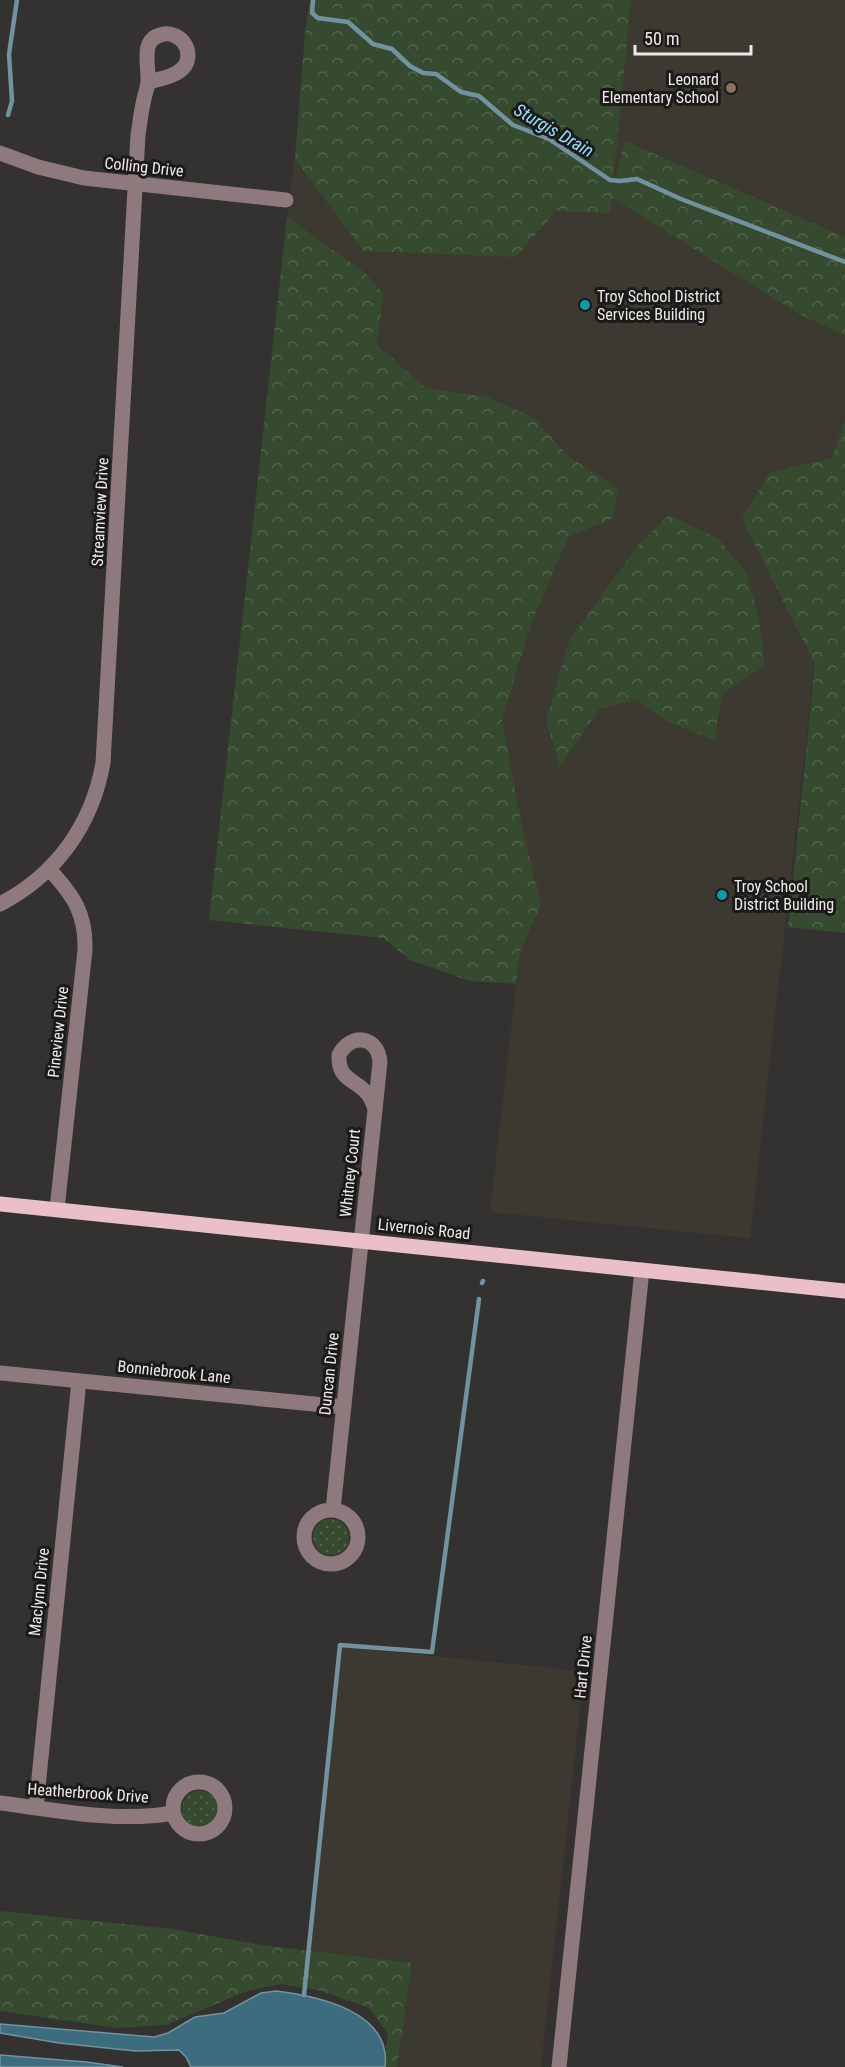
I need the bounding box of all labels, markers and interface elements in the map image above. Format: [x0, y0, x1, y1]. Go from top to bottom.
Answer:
scale bar [635, 18, 750, 56]
text: 50 m [644, 28, 679, 49]
place label: Leonard Elementary School [602, 70, 719, 107]
marker: Leonard Elementary School [724, 81, 738, 95]
water label: Sturgis Drain [511, 99, 597, 161]
street label: Colling Drive [104, 153, 184, 181]
place label: Troy School District Services Building [597, 287, 720, 324]
marker: Troy School District Services Building [578, 298, 592, 312]
street label: Streamview Drive [88, 457, 112, 567]
place label: Troy School District Building [734, 877, 834, 914]
marker: Troy School District Building [715, 888, 729, 902]
street label: Pineview Drive [44, 985, 72, 1079]
street label: Whitney Court [336, 1128, 364, 1218]
street label: Livernois Road [377, 1215, 471, 1243]
street label: Duncan Drive [315, 1332, 343, 1416]
street label: Bonniebrook Lane [117, 1357, 231, 1387]
street label: Maclynn Drive [25, 1547, 53, 1637]
street label: Hart Drive [570, 1635, 596, 1699]
street label: Heatherbrook Drive [27, 1779, 149, 1807]

